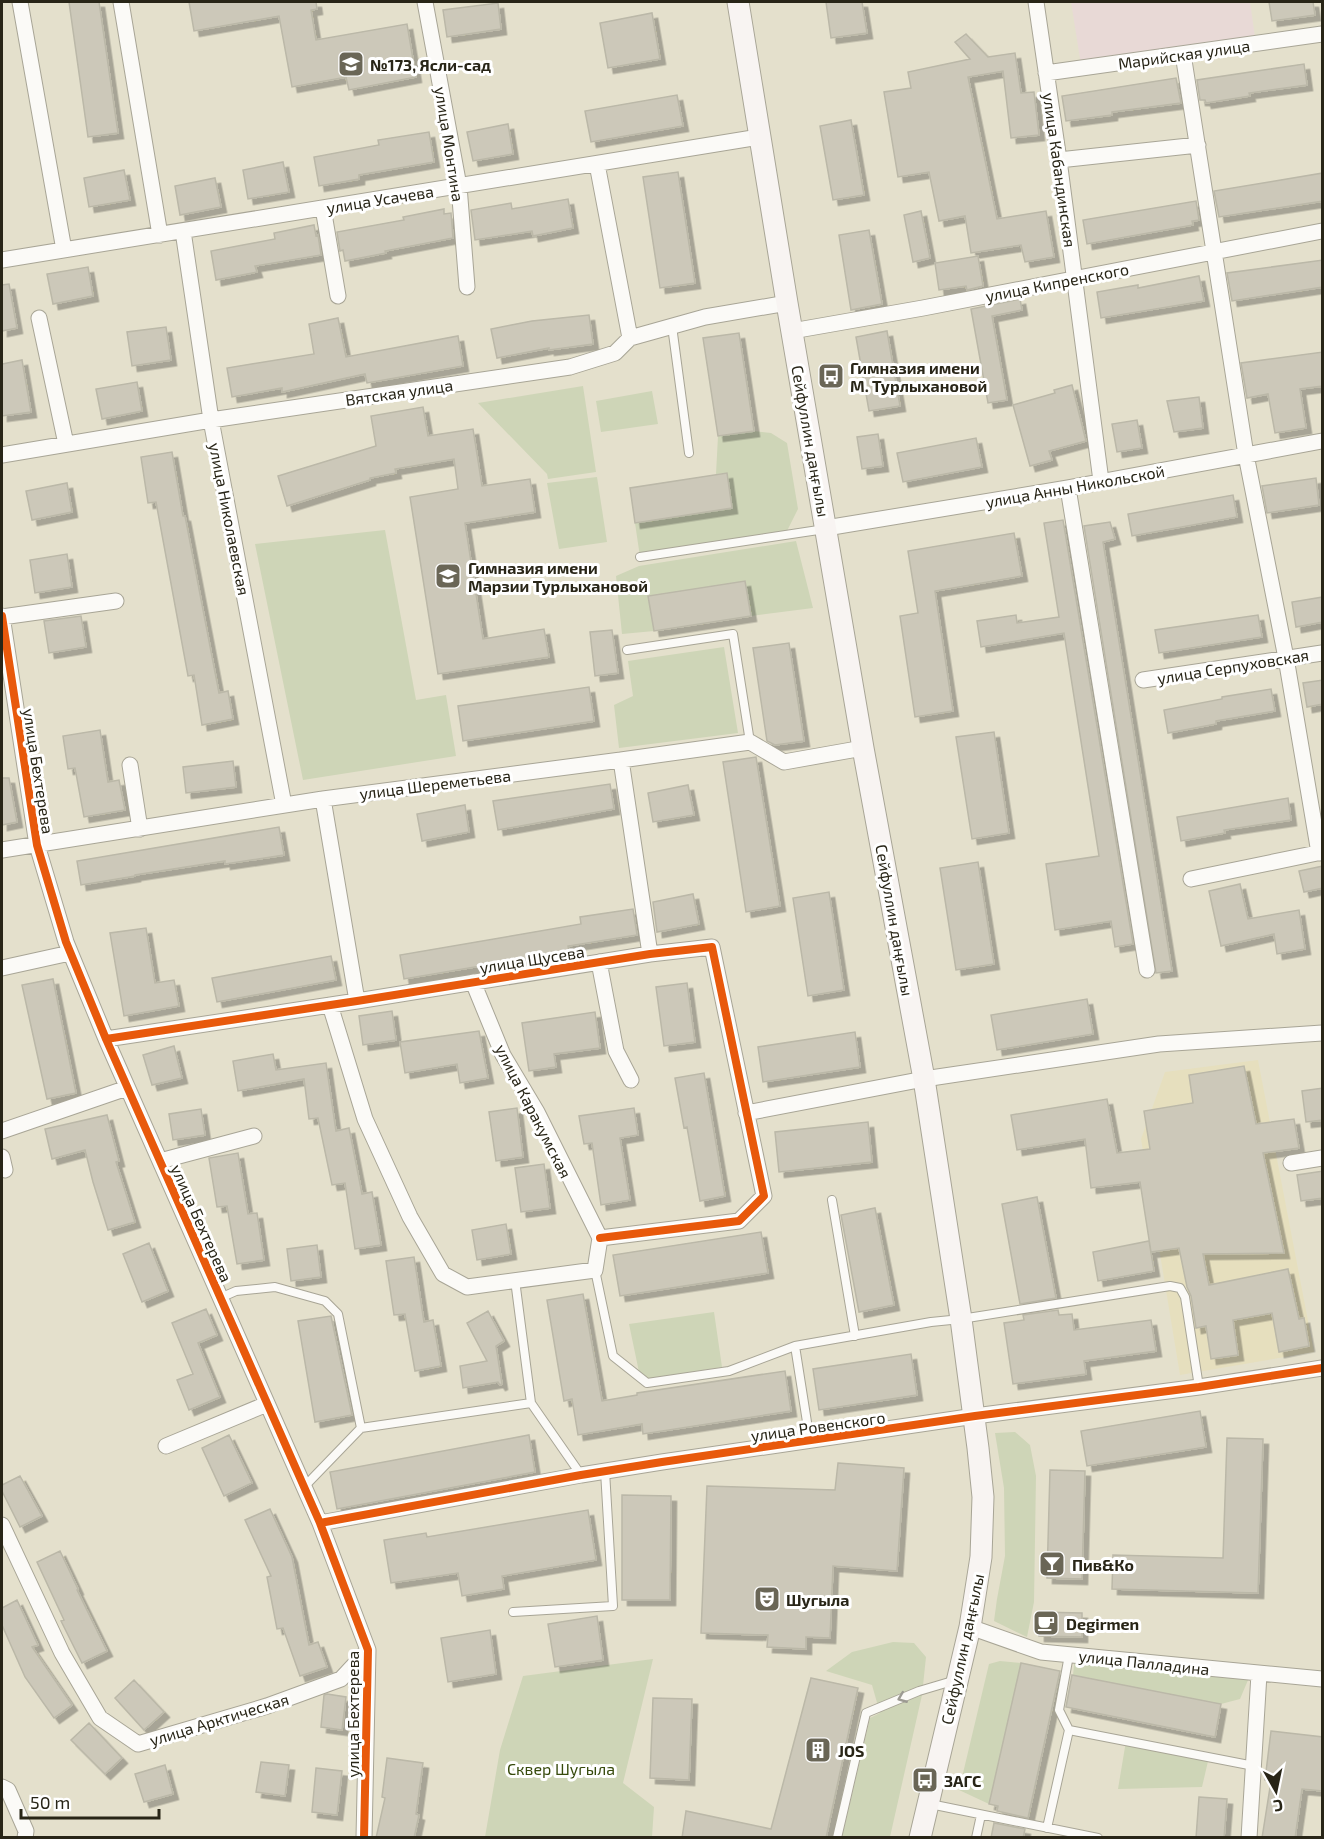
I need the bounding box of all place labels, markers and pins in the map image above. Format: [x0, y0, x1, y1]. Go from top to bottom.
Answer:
school or university icon: №173, Ясли-сад [336, 49, 366, 79]
place label: №173, Ясли-сад [370, 55, 491, 74]
place label: Гимназия имени М. Турлыхановой [850, 358, 987, 395]
bus stop icon: Гимназия имени М. Турлыхановой [816, 361, 846, 391]
place label: Гимназия имени Марзии Турлыхановой [468, 558, 648, 595]
school or university icon: Гимназия имени Марзии Турлыхановой [433, 561, 463, 591]
bar icon: Пив&Ко [1037, 1549, 1067, 1579]
place label: Пив&Ко [1072, 1555, 1134, 1574]
theatre icon: Шугыла [752, 1584, 782, 1614]
place label: Шугыла [786, 1590, 849, 1609]
cafe icon: Degirmen [1031, 1608, 1061, 1638]
place label: Degirmen [1066, 1614, 1139, 1633]
building icon: JOS [803, 1735, 833, 1765]
place label: JOS [838, 1741, 864, 1760]
bus stop icon: ЗАГС [910, 1765, 940, 1795]
place label: ЗАГС [944, 1771, 981, 1790]

